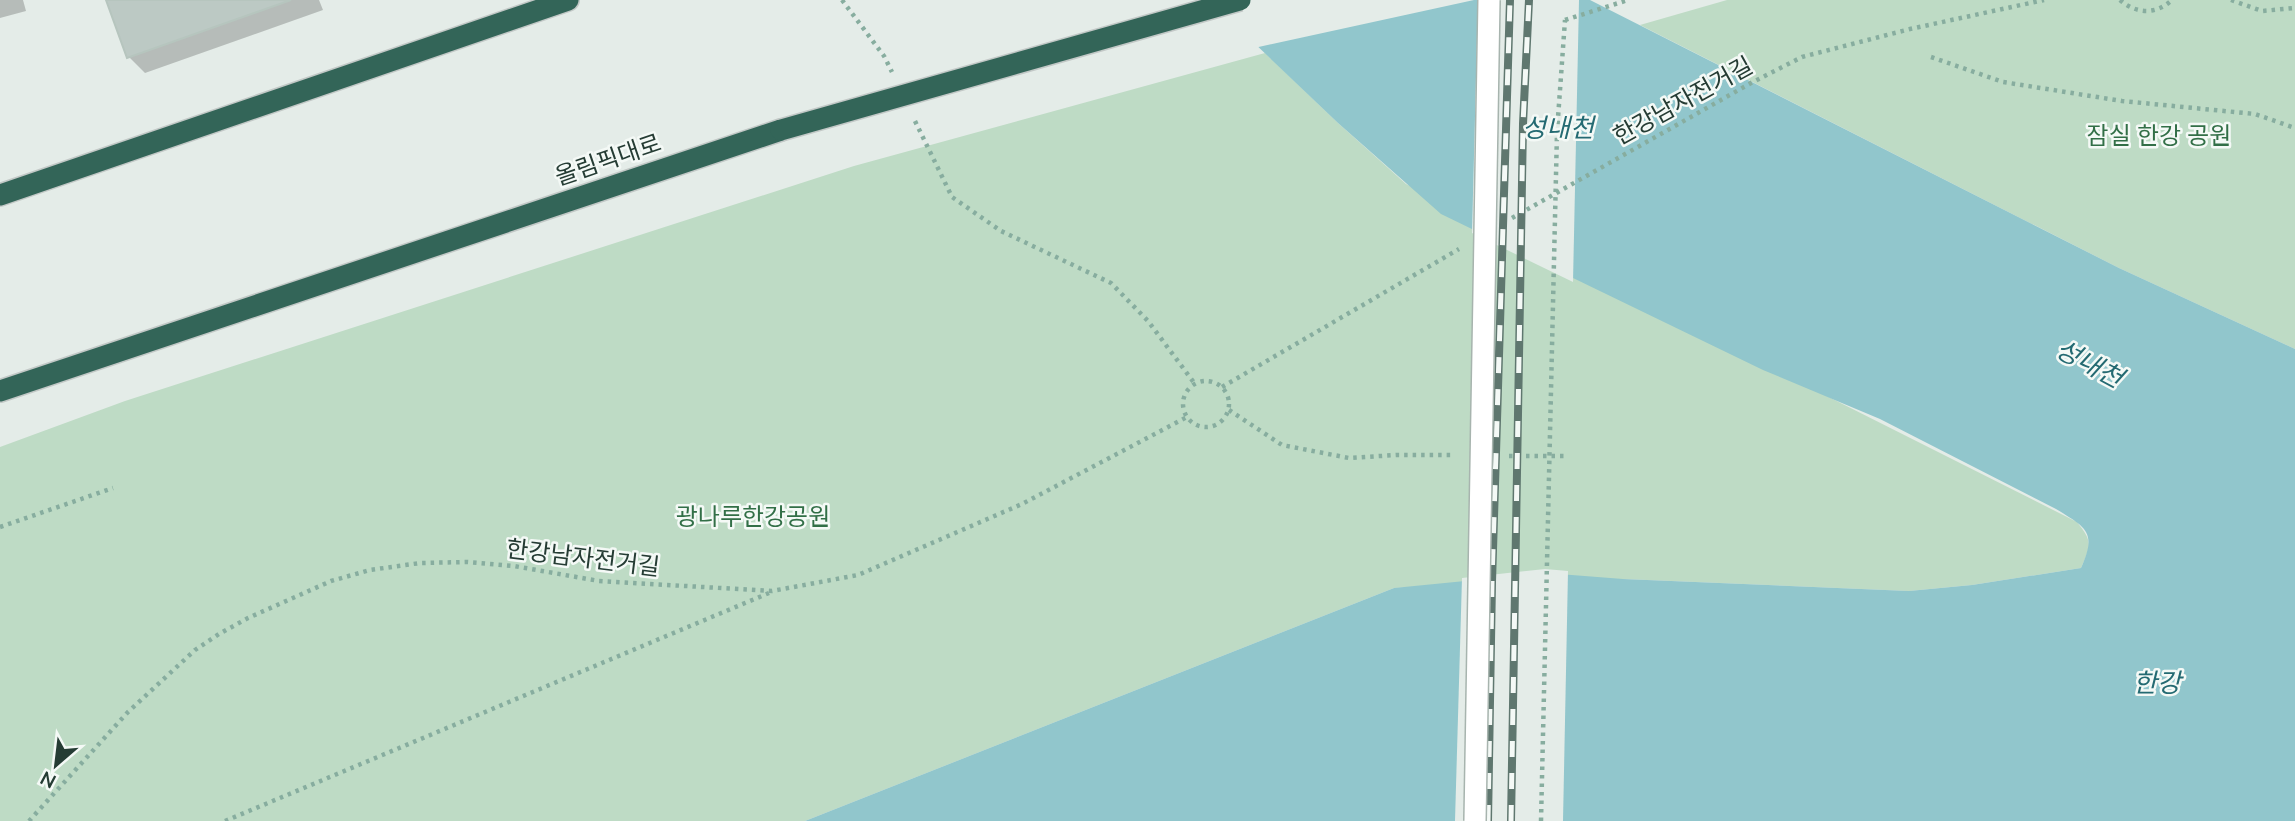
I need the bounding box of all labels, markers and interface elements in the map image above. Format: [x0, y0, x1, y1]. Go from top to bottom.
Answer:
street label: 한강남자전거길 [1608, 50, 1758, 152]
water label: 성내천 [1522, 111, 1597, 146]
park label: 잠실 한강 공원 [2087, 120, 2231, 152]
street label: 올림픽대로 [551, 127, 665, 193]
water label: 성내천 [2049, 332, 2132, 398]
park label: 광나루한강공원 [676, 501, 830, 533]
street label: 한강남자전거길 [504, 533, 662, 583]
water label: 한강 [2133, 666, 2184, 701]
north arrow [21, 730, 91, 800]
text: N [36, 764, 61, 794]

